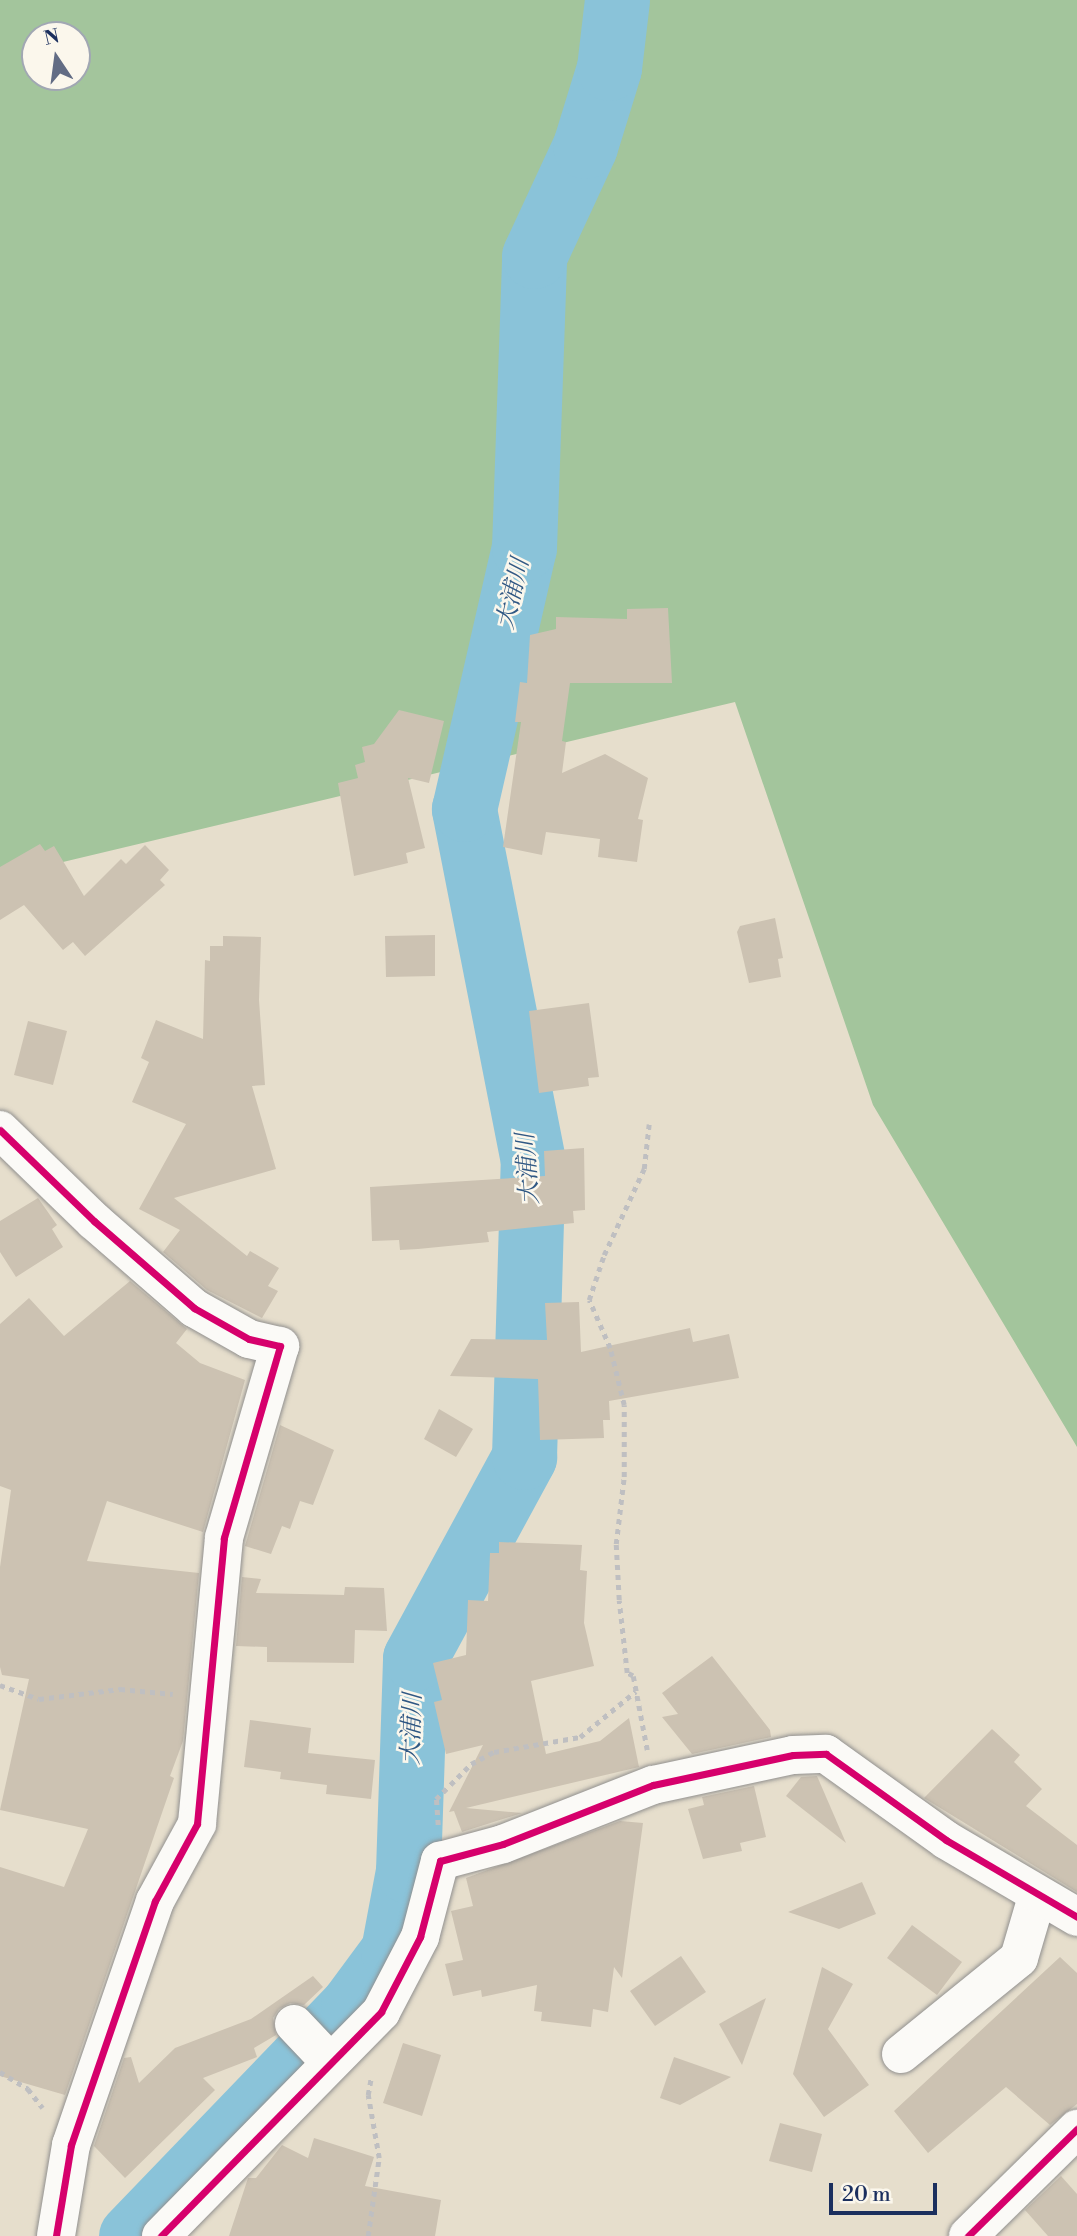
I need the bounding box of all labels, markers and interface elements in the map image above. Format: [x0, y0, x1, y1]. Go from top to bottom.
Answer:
north arrow [21, 21, 91, 91]
text: N [42, 24, 62, 51]
water label: 大浦川 [492, 556, 536, 632]
water label: 大浦川 [512, 1132, 546, 1206]
water label: 大浦川 [397, 1693, 429, 1765]
scale bar [832, 2170, 940, 2214]
text: 20 m [842, 2182, 891, 2208]

